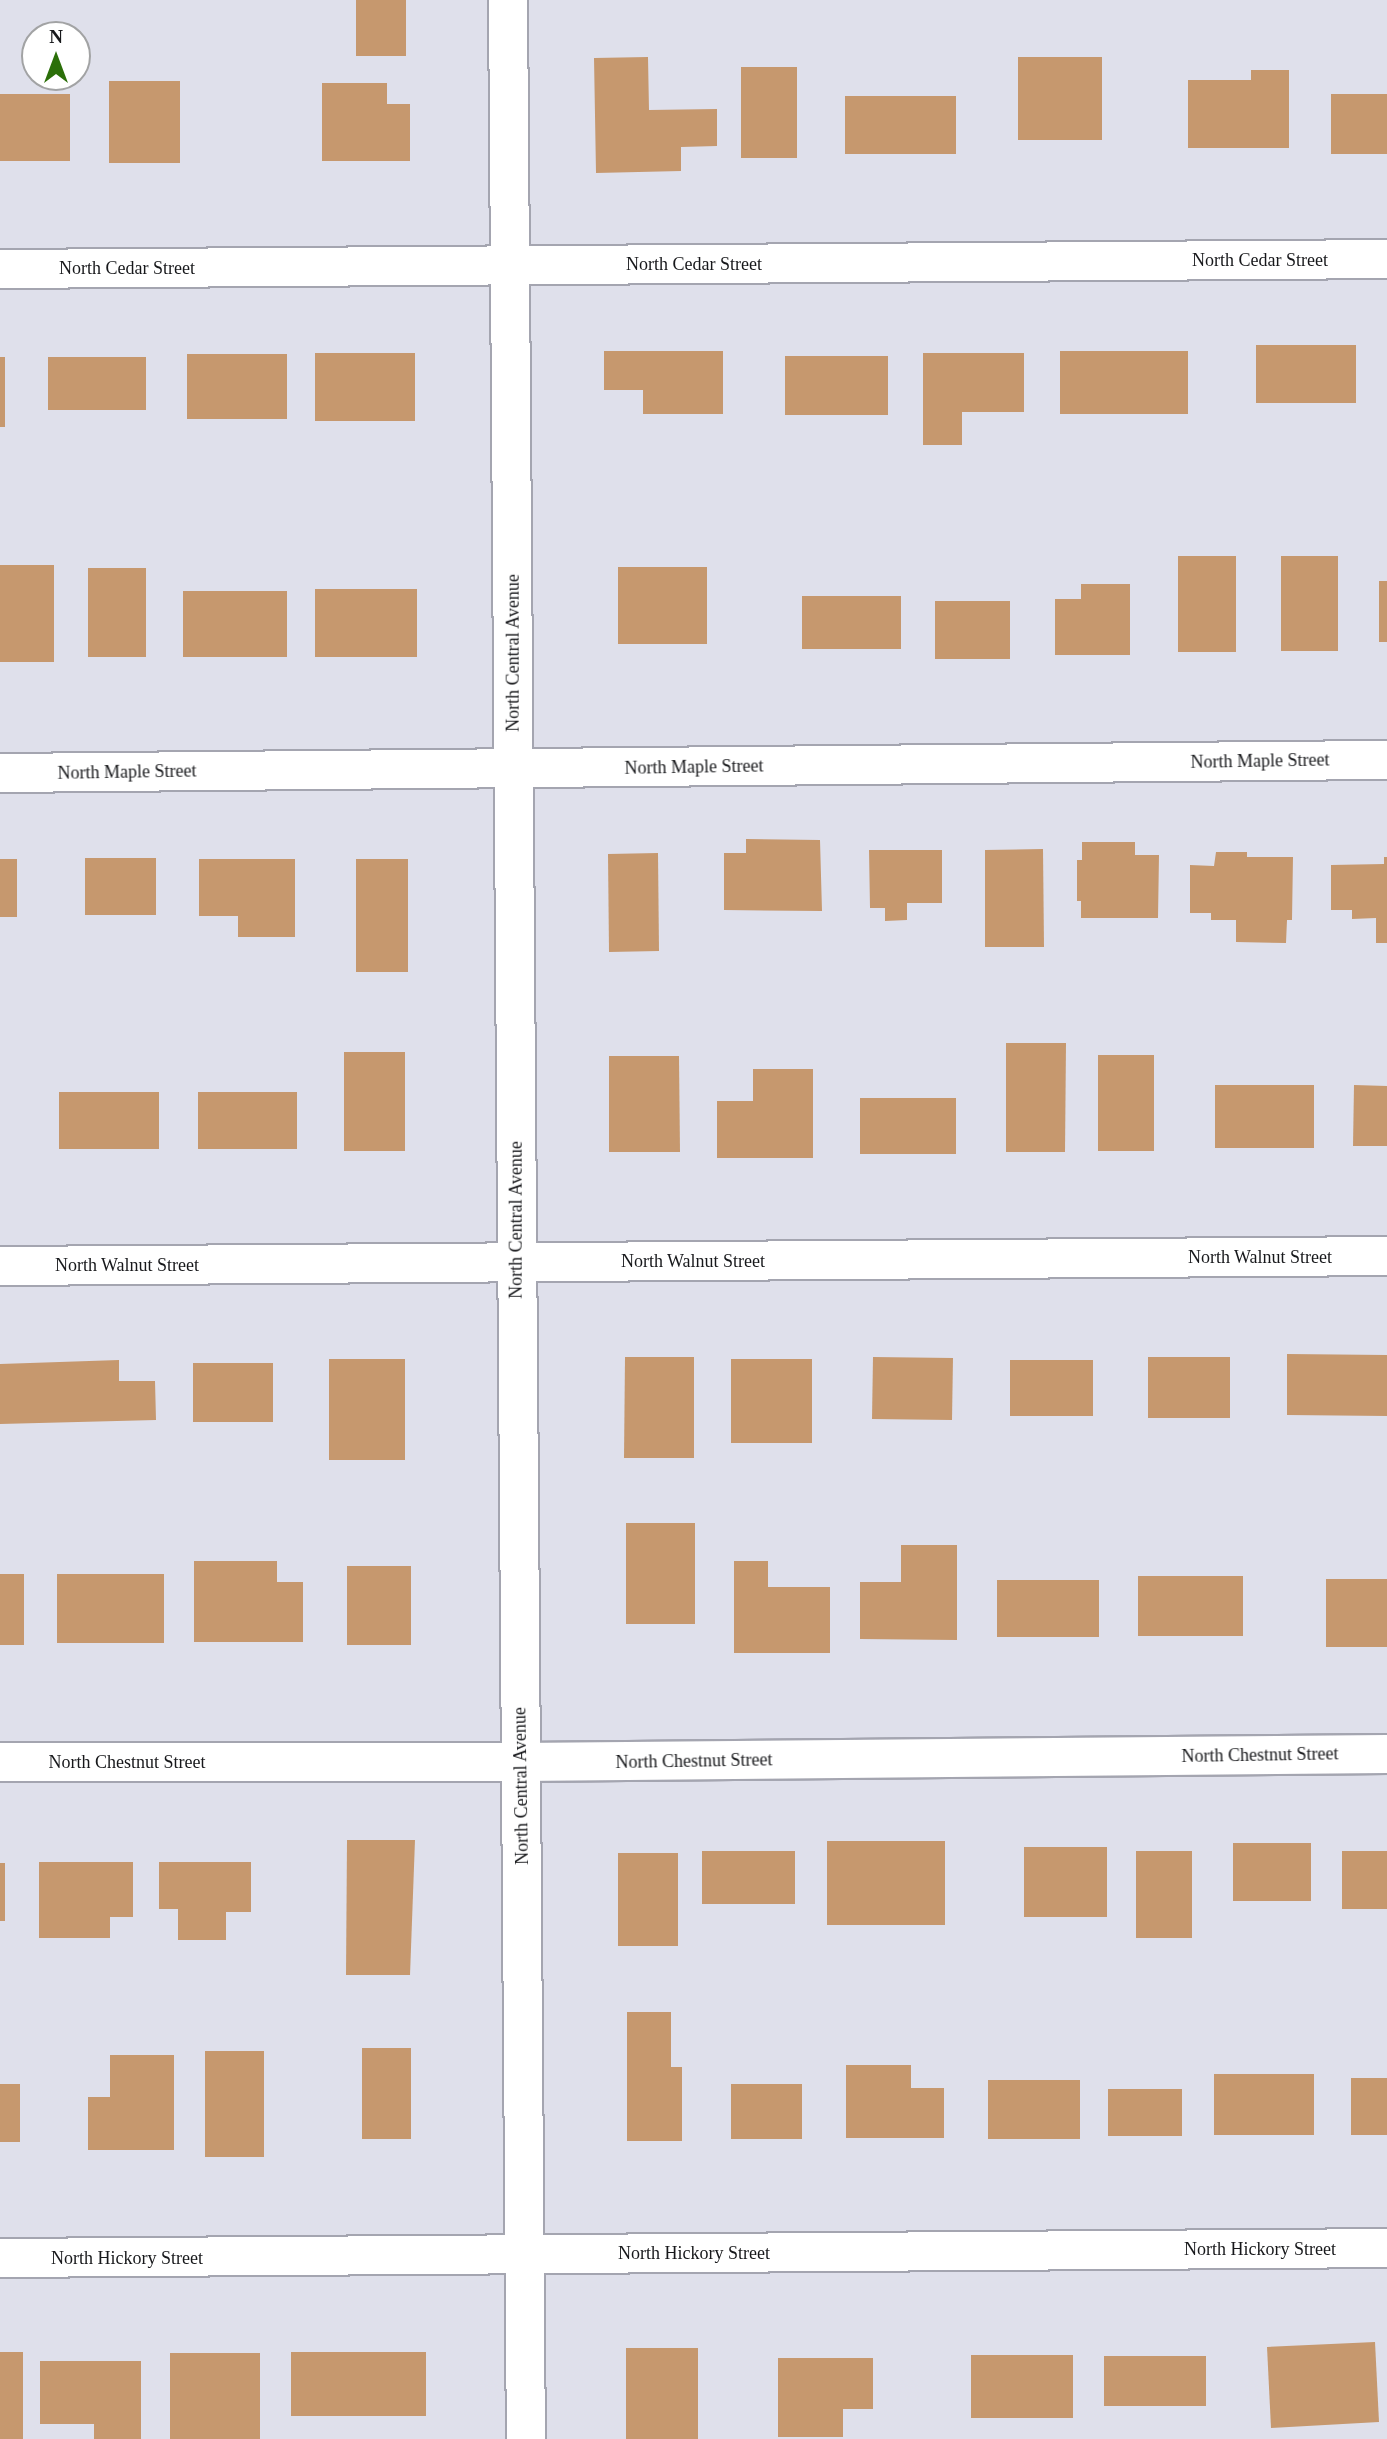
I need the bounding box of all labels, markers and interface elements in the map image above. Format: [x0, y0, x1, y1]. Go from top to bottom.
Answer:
north arrow [21, 21, 91, 91]
text: N [49, 26, 63, 47]
street label: North Cedar Street [1192, 249, 1328, 271]
street label: North Cedar Street [626, 253, 762, 275]
street label: North Cedar Street [59, 257, 195, 279]
street label: North Central Avenue [502, 574, 524, 732]
street label: North Maple Street [1190, 749, 1330, 773]
street label: North Maple Street [624, 755, 764, 779]
street label: North Maple Street [57, 760, 197, 784]
street label: North Central Avenue [505, 1141, 527, 1299]
street label: North Walnut Street [1188, 1246, 1332, 1268]
street label: North Walnut Street [621, 1250, 765, 1272]
street label: North Walnut Street [55, 1254, 199, 1276]
street label: North Central Avenue [509, 1707, 533, 1865]
street label: North Chestnut Street [1181, 1743, 1339, 1767]
street label: North Chestnut Street [615, 1749, 773, 1773]
street label: North Chestnut Street [49, 1751, 205, 1773]
street label: North Hickory Street [1184, 2238, 1336, 2260]
street label: North Hickory Street [618, 2242, 770, 2264]
street label: North Hickory Street [51, 2247, 203, 2269]

